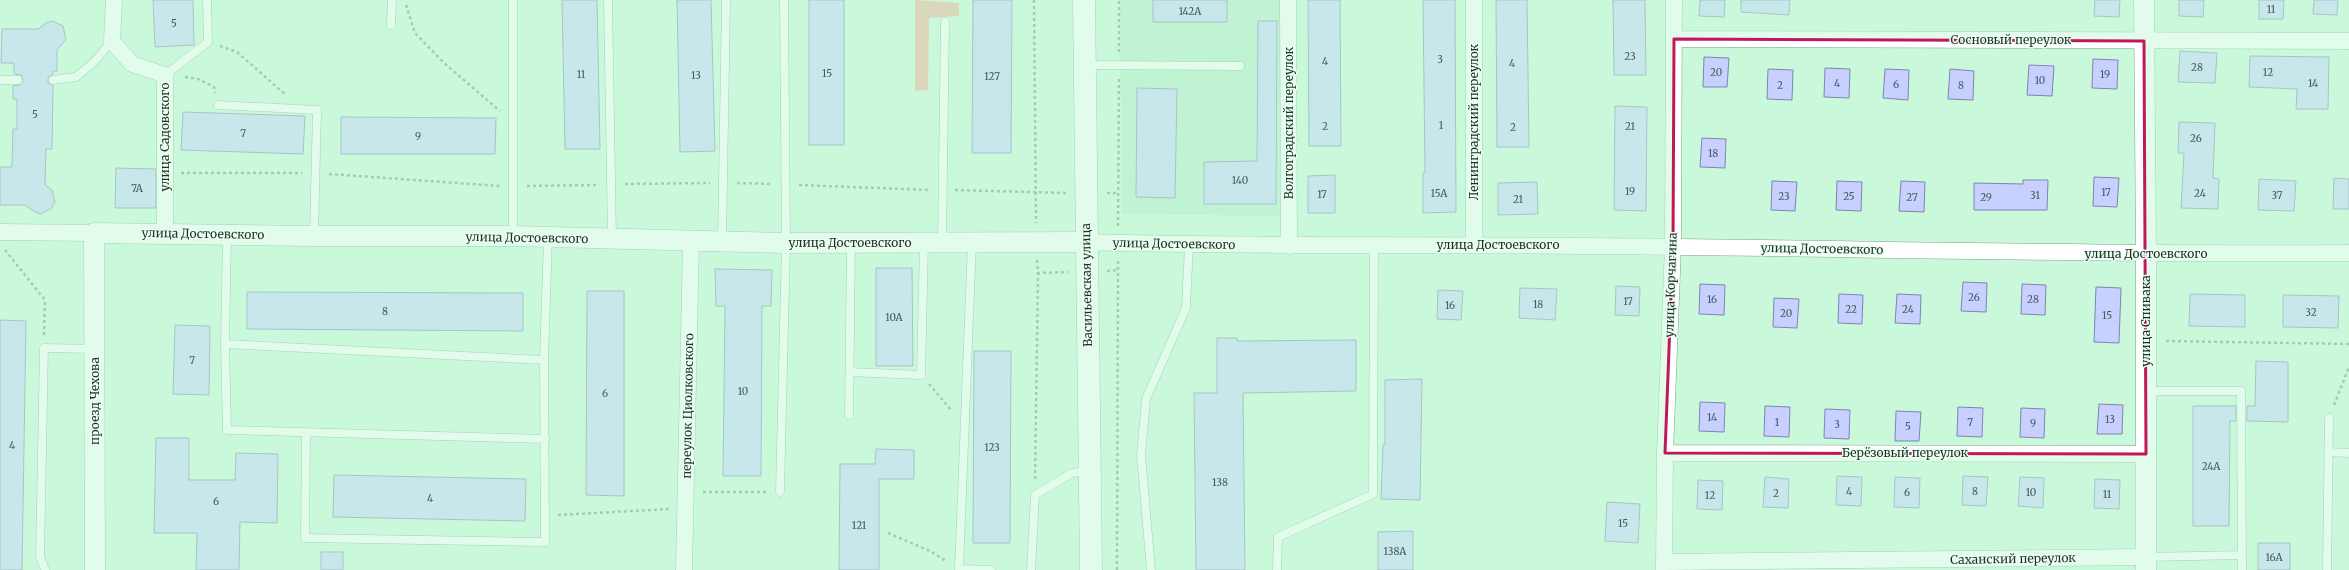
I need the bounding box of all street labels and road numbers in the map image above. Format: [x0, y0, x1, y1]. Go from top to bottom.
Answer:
street label: Сосновый переулок [1951, 32, 2072, 47]
street label: Ленинградский переулок [1466, 43, 1481, 200]
street label: Волгоградский переулок [1281, 46, 1296, 199]
street label: улица Садовского [157, 83, 172, 191]
street label: Васильевская улица [1078, 222, 1095, 347]
street label: улица Достоевского [141, 225, 265, 242]
street label: улица Достоевского [465, 229, 589, 246]
street label: улица Корчагина [1661, 232, 1680, 338]
street label: улица Достоевского [789, 235, 911, 250]
street label: улица Достоевского [1112, 235, 1236, 252]
street label: улица Достоевского [1437, 237, 1559, 252]
street label: улица Достоевского [1760, 240, 1884, 257]
street label: улица Достоевского [2085, 246, 2207, 261]
street label: улица Спивака [2138, 275, 2153, 367]
street label: переулок Циолковского [679, 333, 696, 479]
street label: проезд Чехова [87, 357, 102, 445]
street label: Берёзовый переулок [1842, 445, 1969, 460]
street label: Саханский переулок [1950, 550, 2076, 567]

